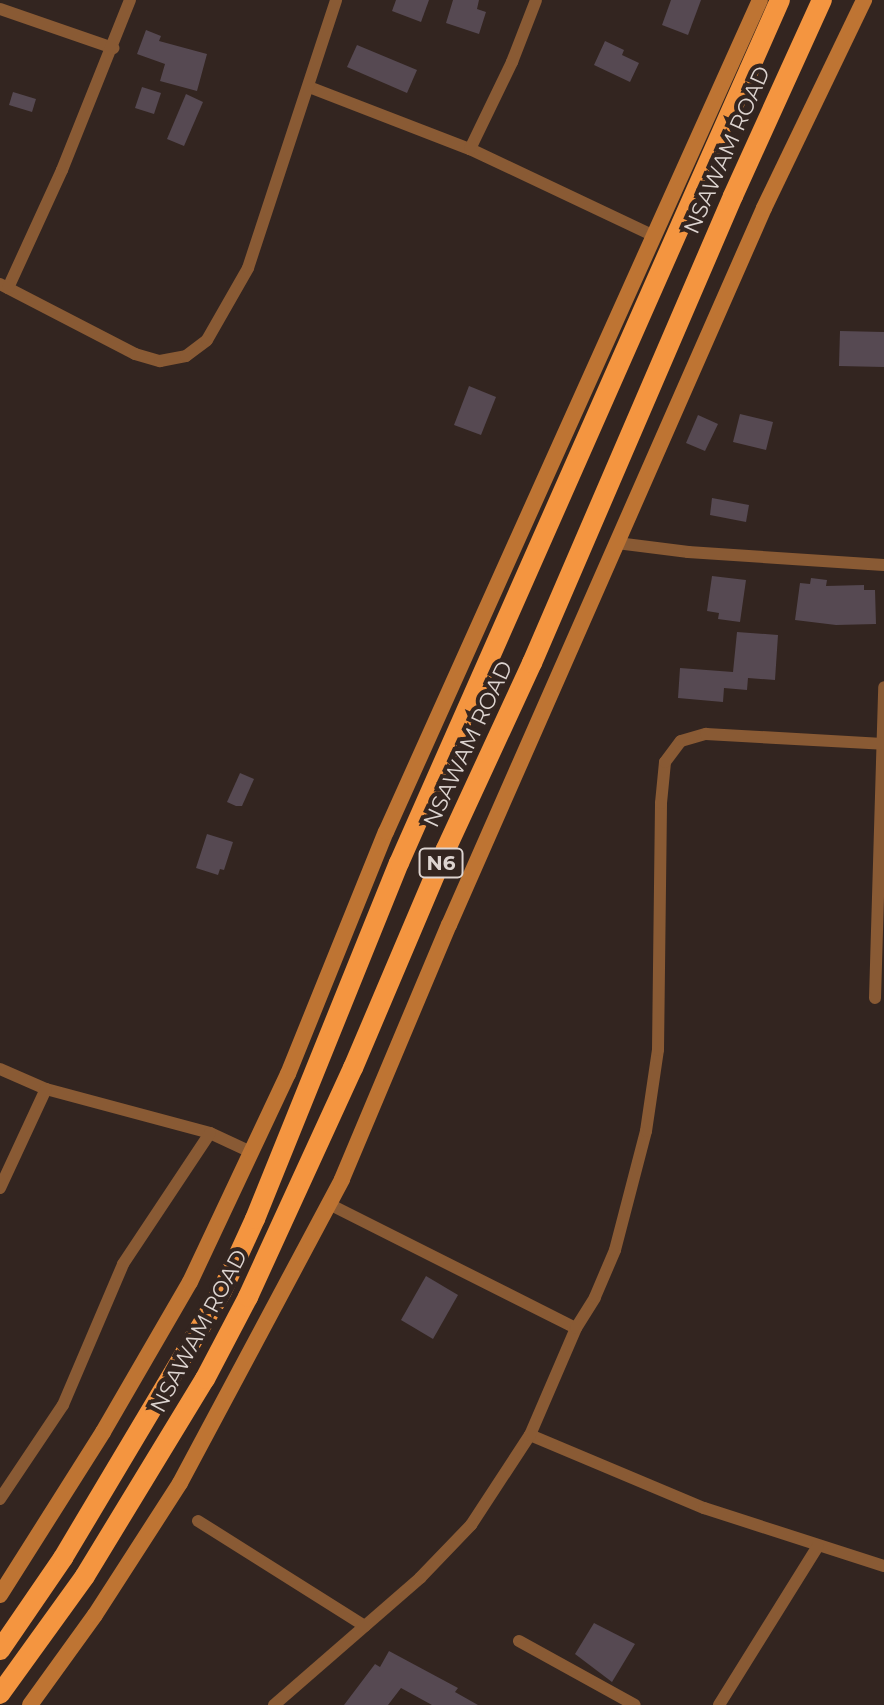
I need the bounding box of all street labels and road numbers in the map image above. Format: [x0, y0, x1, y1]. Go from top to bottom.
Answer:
street label: NSAWAM ROAD [678, 62, 776, 238]
street label: NSAWAM ROAD [418, 657, 518, 831]
road number: N6 [417, 847, 465, 879]
street label: NSAWAM ROAD [145, 1245, 253, 1417]

